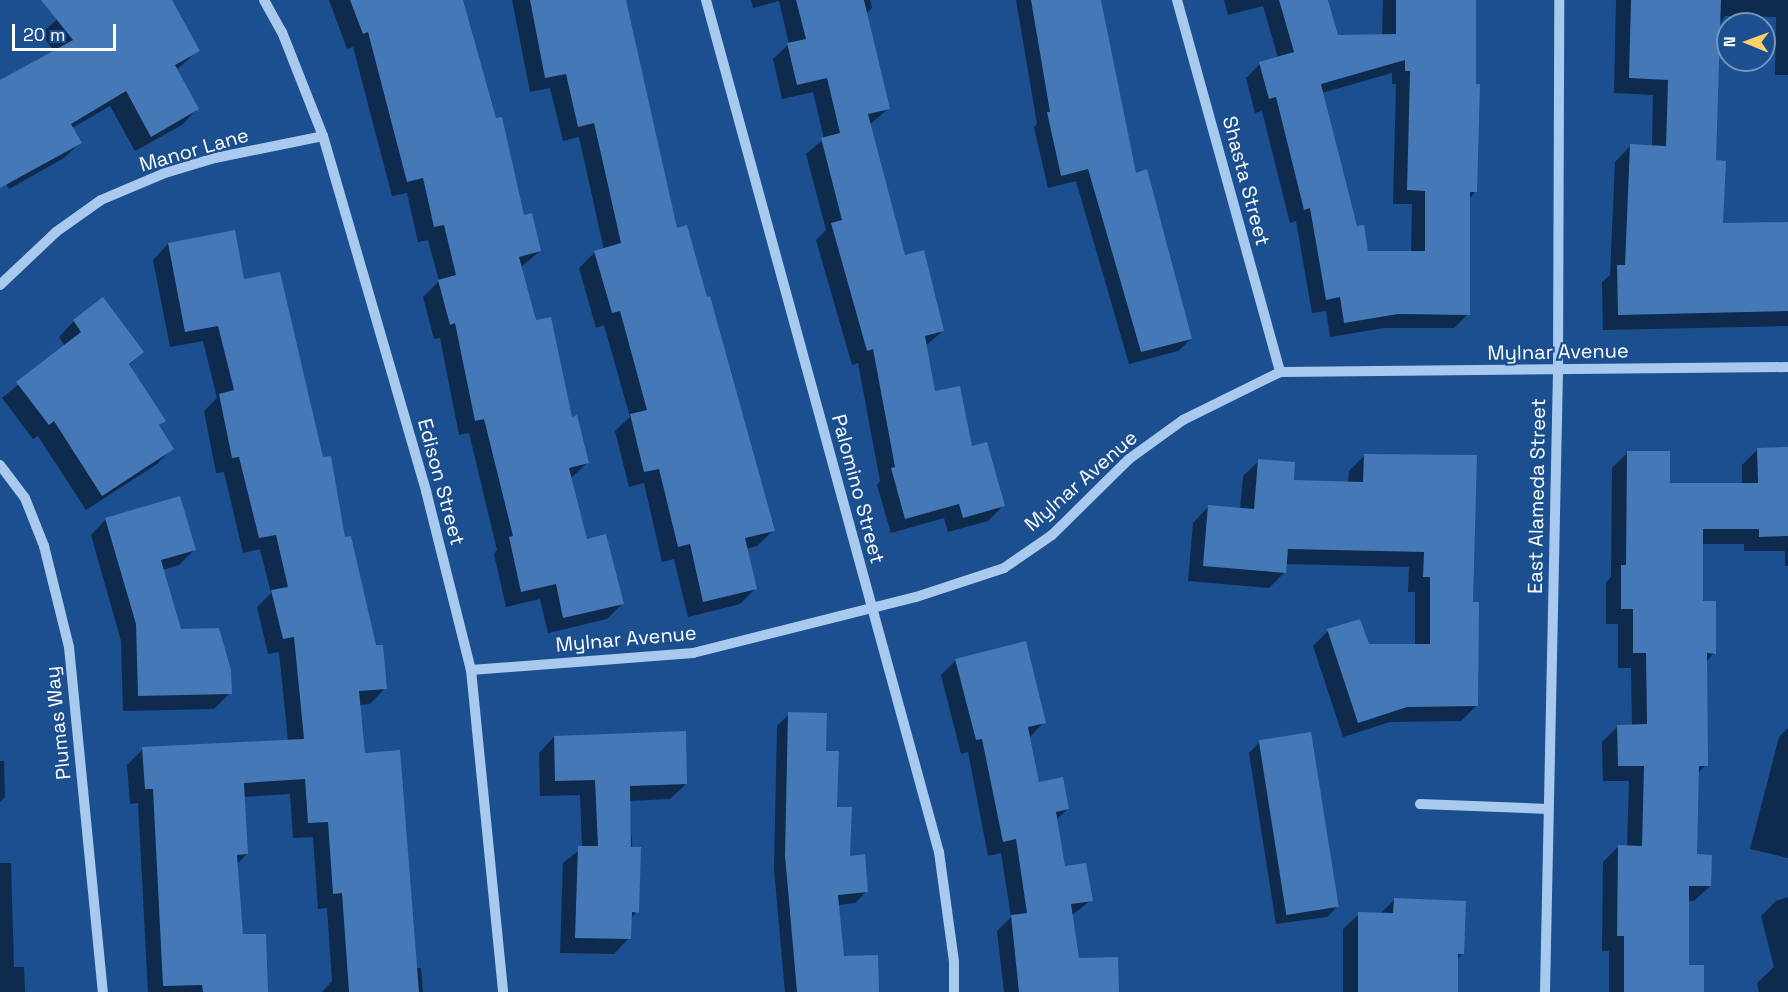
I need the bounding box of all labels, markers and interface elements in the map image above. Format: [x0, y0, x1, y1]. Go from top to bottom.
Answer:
scale bar [15, 12, 118, 50]
north arrow [1716, 12, 1776, 72]
text: 20 m [23, 23, 66, 46]
text: N [1719, 36, 1740, 47]
street label: Shasta Street [1217, 114, 1275, 248]
street label: Manor Lane [137, 123, 251, 177]
street label: Mylnar Avenue [1487, 339, 1629, 365]
street label: East Alameda Street [1523, 398, 1551, 594]
street label: Palomino Street [827, 412, 889, 566]
street label: Edison Street [413, 416, 469, 548]
street label: Mylnar Avenue [1020, 426, 1142, 536]
street label: Mylnar Avenue [554, 621, 698, 657]
street label: Plumas Way [40, 665, 76, 781]

